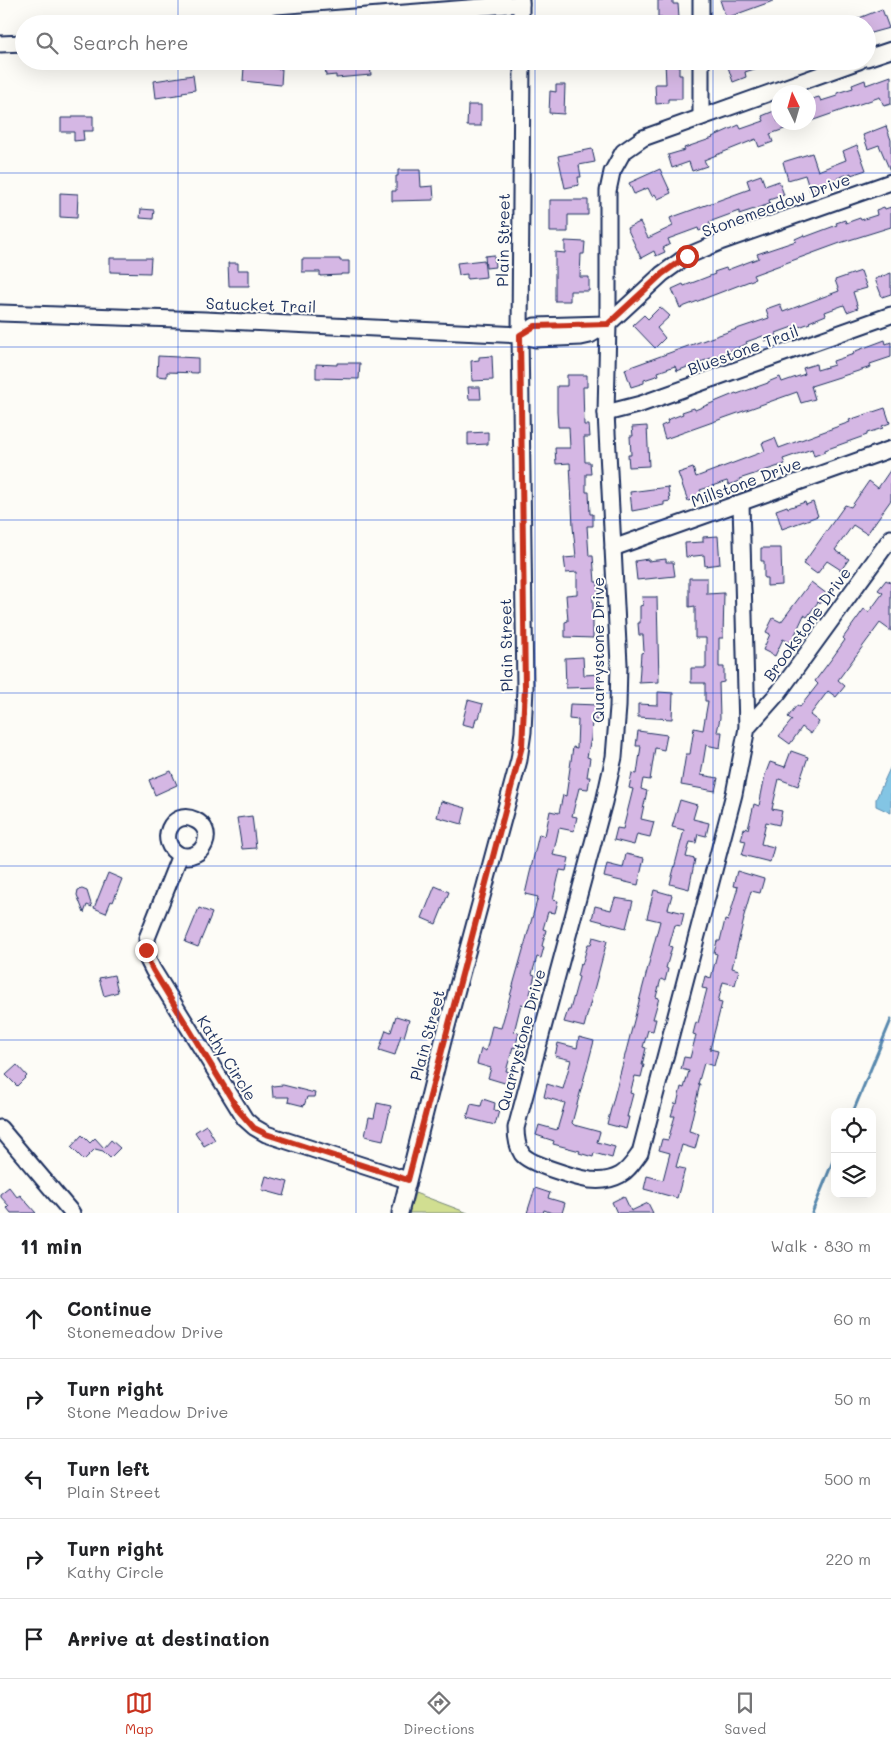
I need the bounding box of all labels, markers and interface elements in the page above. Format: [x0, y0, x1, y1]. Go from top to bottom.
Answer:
search box [15, 15, 876, 70]
icon: search [33, 29, 61, 57]
text: Search here [73, 30, 189, 55]
north arrow [771, 85, 816, 130]
street label: Stonemeadow Drive [699, 168, 853, 241]
street label: Plain Street [491, 193, 514, 287]
route start [676, 245, 699, 268]
street label: Satucket Trail [205, 292, 317, 317]
street label: Bluestone Trail [684, 320, 801, 379]
street label: Millstone Drive [688, 452, 804, 511]
street label: Brookstone Drive [758, 563, 855, 685]
street label: Quarrystone Drive [587, 577, 608, 723]
street label: Plain Street [494, 598, 517, 692]
route end [135, 939, 158, 962]
street label: Quarrystone Drive [491, 967, 550, 1113]
street label: Plain Street [404, 987, 449, 1083]
street label: Kathy Circle [193, 1011, 262, 1104]
map controls [831, 1108, 876, 1198]
button: locate [831, 1108, 876, 1153]
button: layers [831, 1153, 876, 1198]
text: 11 min [20, 1232, 82, 1259]
text: Walk · 830 m [770, 1235, 871, 1256]
text: Continue [67, 1296, 152, 1321]
icon: ahead [20, 1305, 48, 1333]
text: 60 m [834, 1308, 871, 1329]
text: Stonemeadow Drive [67, 1321, 223, 1342]
text: Turn right [67, 1376, 164, 1401]
icon: right [20, 1385, 48, 1413]
text: 50 m [834, 1388, 871, 1409]
text: Stone Meadow Drive [67, 1401, 229, 1422]
text: Turn left [67, 1456, 150, 1481]
icon: left [20, 1465, 48, 1493]
text: 500 m [824, 1468, 871, 1489]
text: Plain Street [67, 1481, 161, 1502]
text: Turn right [67, 1536, 164, 1561]
icon: right [20, 1545, 48, 1573]
text: 220 m [825, 1548, 871, 1569]
text: Kathy Circle [67, 1561, 164, 1582]
icon: arrive [20, 1625, 48, 1653]
text: Arrive at destination [67, 1626, 270, 1651]
tab: Map [125, 1689, 153, 1738]
tab: Directions [403, 1689, 475, 1738]
tab: Saved [724, 1689, 766, 1738]

